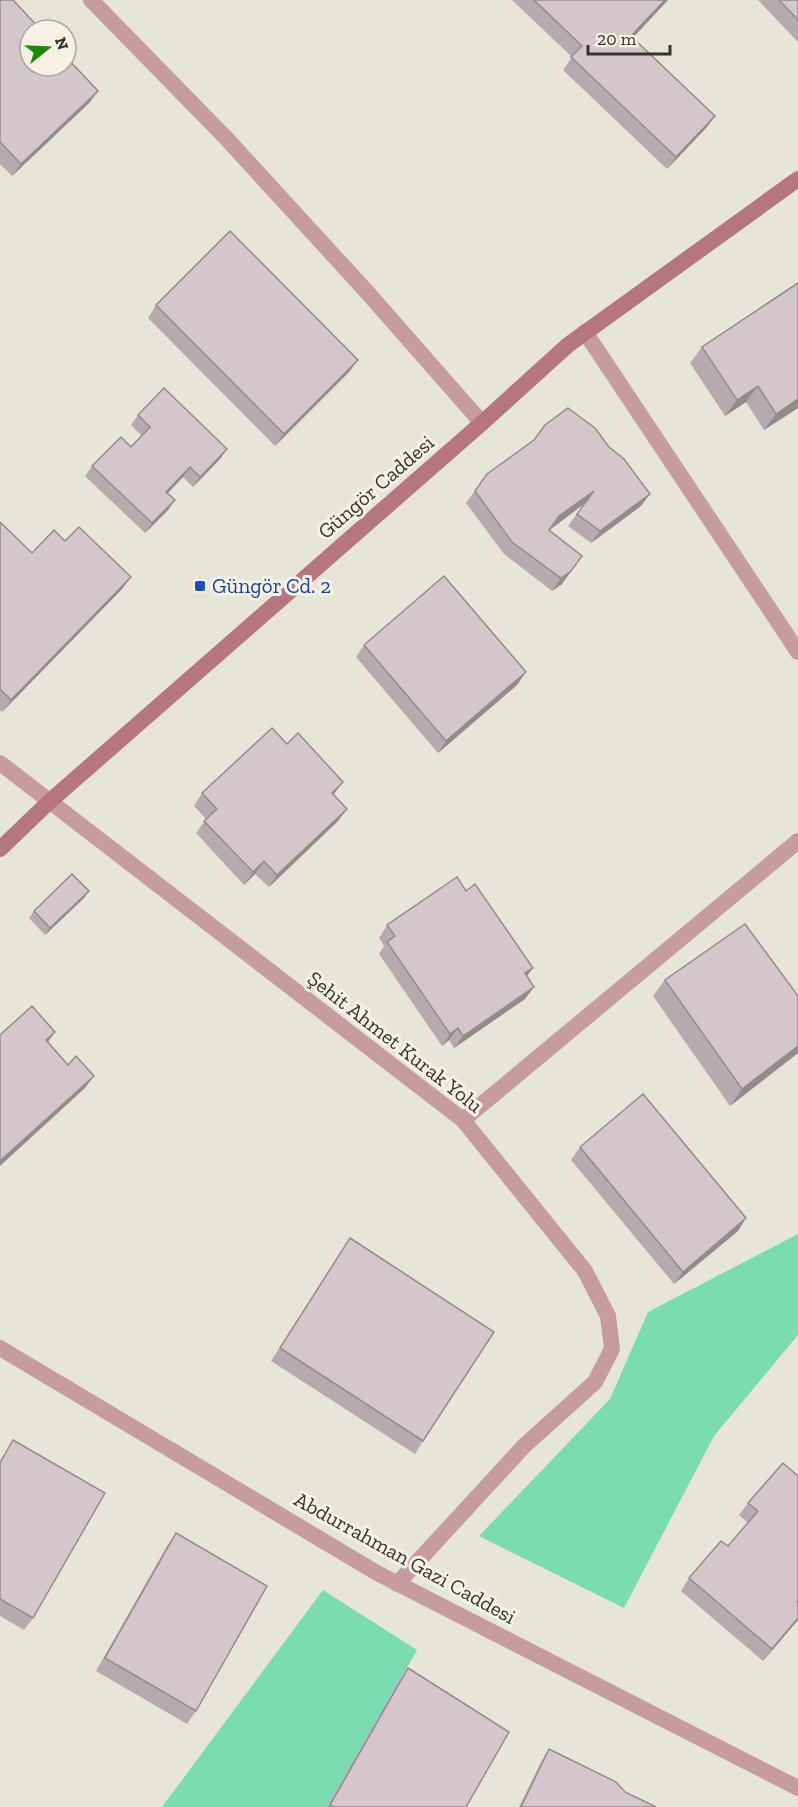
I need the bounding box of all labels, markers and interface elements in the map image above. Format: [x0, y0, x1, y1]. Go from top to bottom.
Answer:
north arrow [18, 18, 78, 78]
scale bar [588, 18, 670, 56]
text: 20 m [597, 28, 637, 50]
text: N [51, 35, 73, 52]
street label: Güngör Caddesi [313, 429, 439, 544]
place label: Güngör Cd. 2 [212, 573, 331, 598]
marker: Güngör Cd. 2 [193, 579, 207, 593]
street label: Şehit Ahmet Kurak Yolu [303, 966, 488, 1118]
street label: Abdurrahman Gazi Caddesi [290, 1486, 521, 1629]

